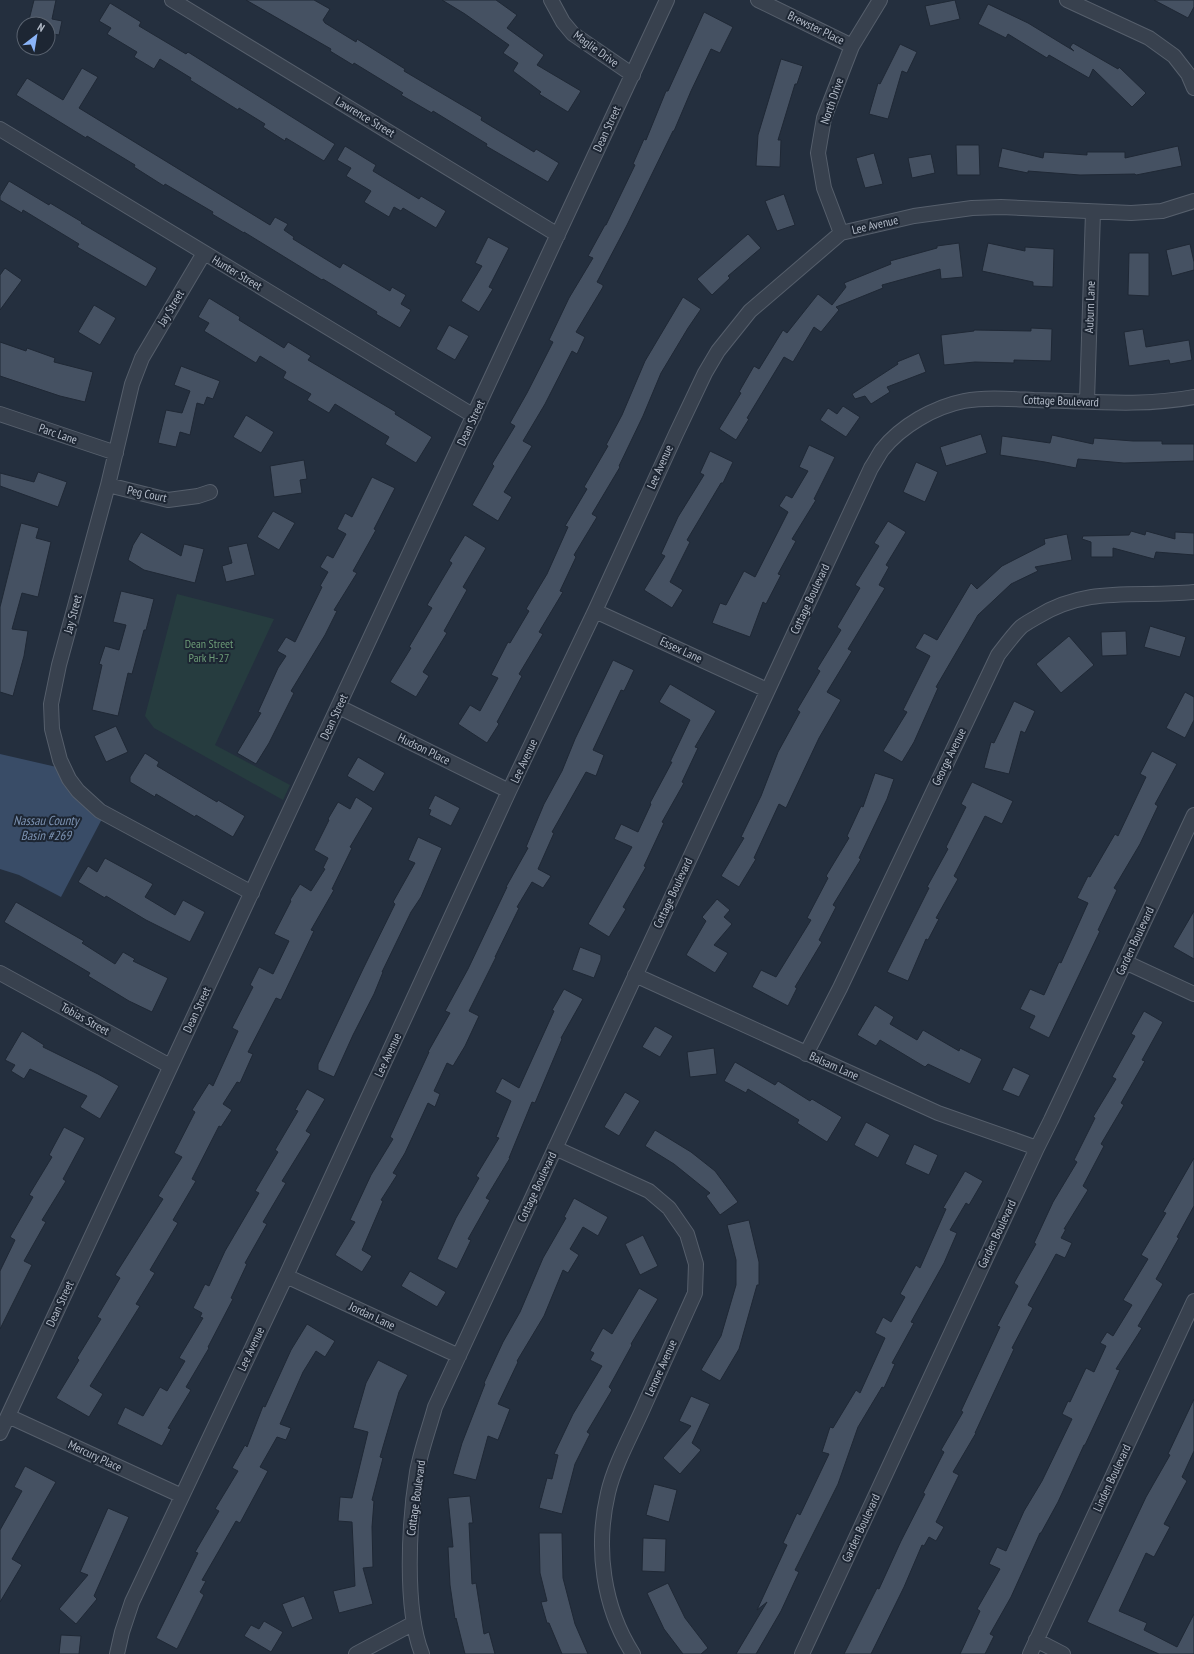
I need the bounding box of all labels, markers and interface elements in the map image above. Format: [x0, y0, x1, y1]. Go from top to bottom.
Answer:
street label: Brewster Place [786, 7, 847, 48]
north arrow [16, 16, 56, 56]
text: N [35, 20, 47, 35]
street label: Maglie Drive [571, 27, 622, 70]
street label: North Drive [817, 76, 846, 126]
street label: Lawrence Street [333, 93, 398, 141]
street label: Dean Street [589, 103, 624, 154]
street label: Lee Avenue [850, 212, 899, 237]
street label: Hunter Street [210, 252, 266, 294]
street label: Auburn Lane [1081, 281, 1098, 333]
street label: Jay Street [154, 286, 187, 329]
street label: Cottage Boulevard [1023, 392, 1099, 409]
street label: Dean Street [453, 397, 488, 448]
street label: Parc Lane [37, 420, 79, 447]
street label: Lee Avenue [643, 442, 676, 491]
street label: Peg Court [126, 482, 169, 505]
street label: Cottage Boulevard [787, 561, 832, 636]
street label: Jay Street [60, 592, 85, 636]
street label: Essex Lane [658, 633, 705, 666]
park label: Dean Street Park H-27 [185, 636, 234, 665]
street label: Dean Street [316, 691, 351, 742]
street label: George Avenue [928, 726, 969, 788]
street label: Hudson Place [396, 730, 453, 768]
street label: Lee Avenue [507, 736, 540, 785]
water label: Nassau County Basin #269 [13, 812, 81, 844]
street label: Cottage Boulevard [650, 855, 695, 930]
street label: Garden Boulevard [1112, 904, 1157, 977]
street label: Dean Street [179, 984, 214, 1035]
street label: Tobias Street [58, 999, 113, 1038]
street label: Lee Avenue [371, 1030, 404, 1079]
street label: Balsam Lane [807, 1048, 861, 1083]
street label: Cottage Boulevard [514, 1149, 559, 1224]
street label: Garden Boulevard [974, 1197, 1019, 1270]
street label: Dean Street [42, 1278, 77, 1329]
street label: Jordan Lane [346, 1298, 398, 1333]
street label: Lee Avenue [234, 1324, 267, 1373]
street label: Lenore Avenue [641, 1337, 680, 1399]
street label: Mercury Place [66, 1437, 124, 1474]
street label: Linden Boulevard [1089, 1442, 1134, 1514]
street label: Cottage Boulevard [403, 1459, 428, 1537]
street label: Garden Boulevard [838, 1491, 883, 1564]

